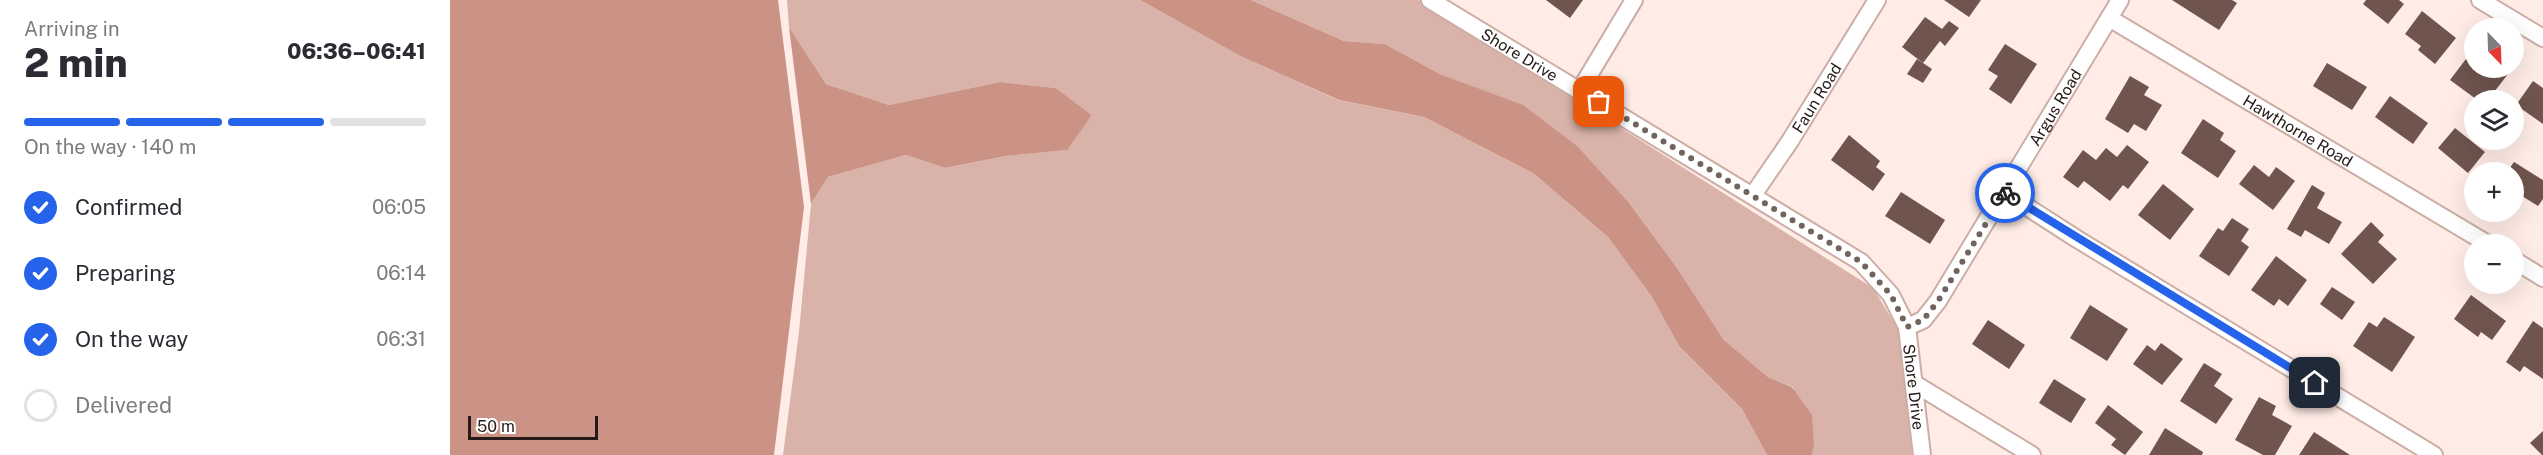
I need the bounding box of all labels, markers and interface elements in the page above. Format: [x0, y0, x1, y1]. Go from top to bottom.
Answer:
text: Arriving in [24, 17, 119, 41]
north arrow [2464, 18, 2524, 78]
map controls [2464, 18, 2524, 294]
street label: Shore Drive [1478, 24, 1561, 86]
text: 06:36–06:41 [287, 38, 426, 64]
text: 2 min [24, 40, 128, 86]
street label: Faun Road [1788, 60, 1846, 137]
street label: Argus Road [2025, 66, 2086, 149]
pin [1573, 76, 1624, 127]
icon: bag [1582, 85, 1615, 118]
button: layers [2464, 90, 2524, 150]
street label: Hawthorne Road [2240, 91, 2356, 171]
text: On the way · 140 m [24, 135, 196, 159]
button: + [2464, 162, 2524, 222]
courier [1975, 163, 2035, 223]
icon: bike [1989, 177, 2022, 210]
icon: check [24, 191, 57, 224]
text: Confirmed [75, 194, 182, 220]
text: 06:05 [372, 195, 426, 219]
button: − [2464, 234, 2524, 294]
icon: check [24, 257, 57, 290]
text: Preparing [75, 260, 176, 286]
text: 06:14 [376, 261, 426, 285]
icon: check [24, 323, 57, 356]
text: On the way [75, 326, 188, 352]
text: 06:31 [376, 327, 426, 351]
street label: Shore Drive [1899, 343, 1928, 431]
pin [2289, 357, 2340, 408]
icon: home [2298, 366, 2331, 399]
text: Delivered [75, 392, 172, 418]
scale bar [468, 413, 598, 440]
text: 50 m [477, 417, 515, 436]

